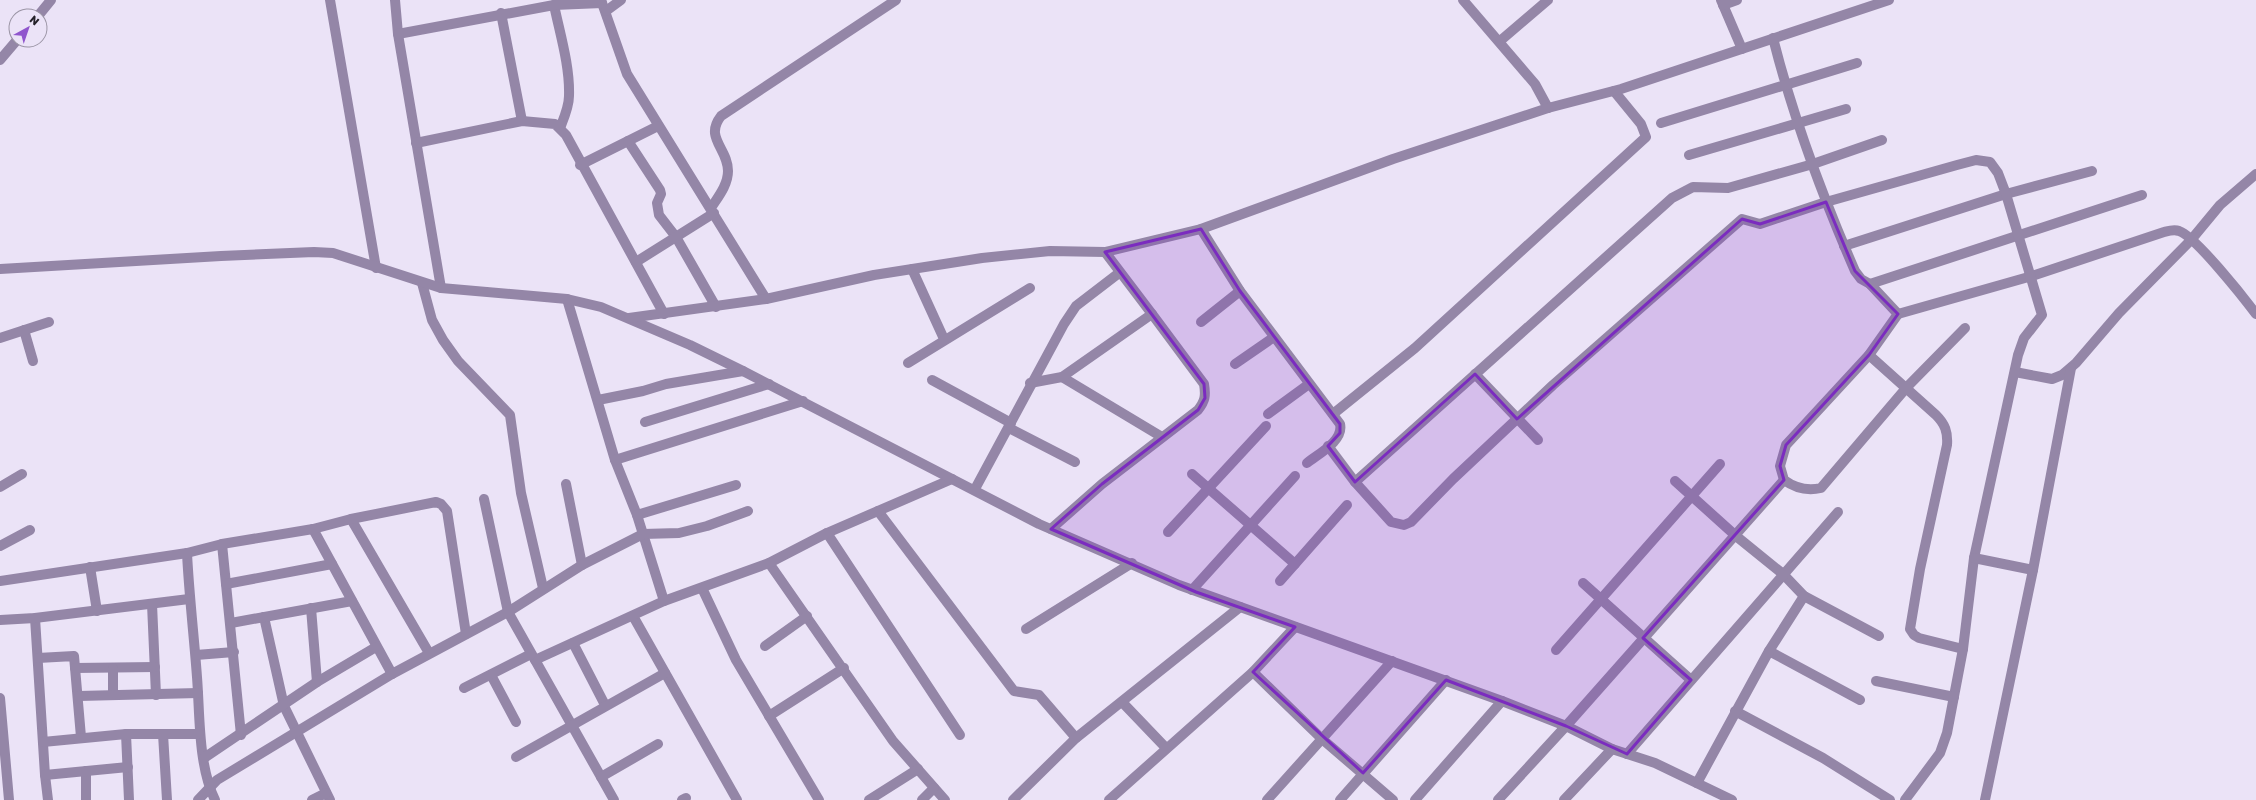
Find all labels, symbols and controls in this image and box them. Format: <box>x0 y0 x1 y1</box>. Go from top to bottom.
north arrow <box>8 8 48 48</box>
text: N <box>27 12 42 28</box>

